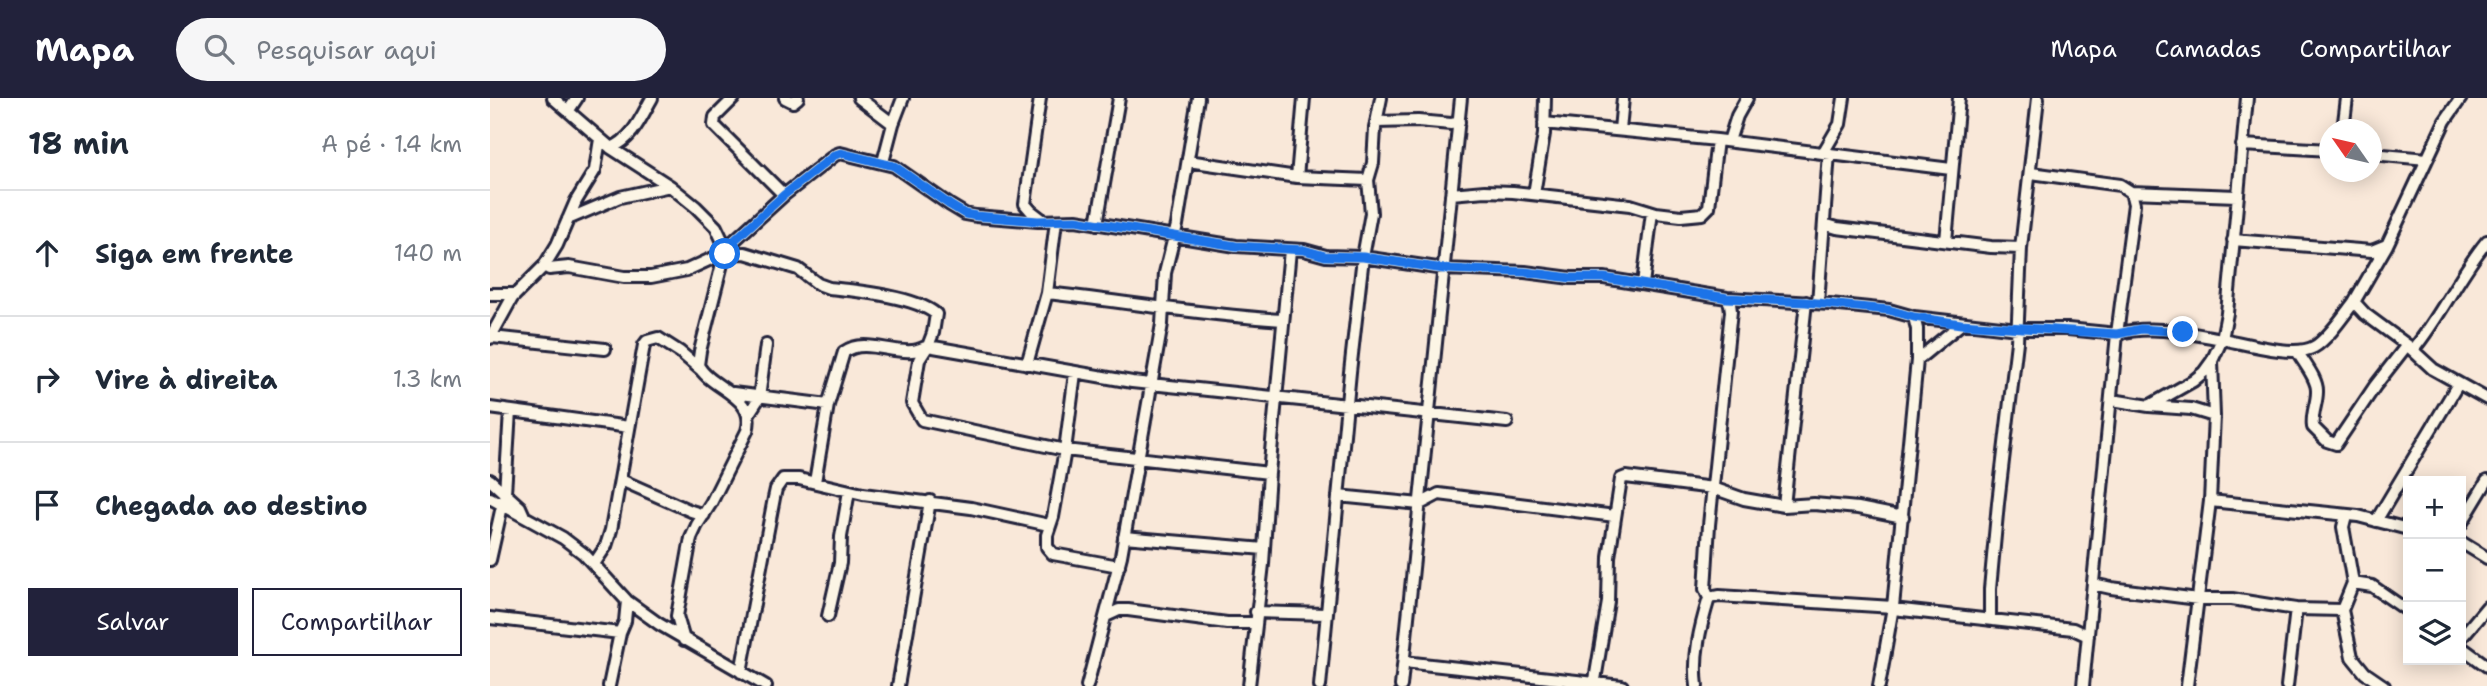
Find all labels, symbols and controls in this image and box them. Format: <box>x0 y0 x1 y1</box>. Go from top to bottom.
search box <box>176 18 666 81</box>
text: Mapa <box>35 27 134 72</box>
icon: search <box>200 30 238 68</box>
text: Pesquisar aqui <box>256 32 437 67</box>
text: Mapa <box>2050 33 2117 65</box>
text: Camadas <box>2155 33 2262 65</box>
text: Compartilhar <box>2300 33 2452 65</box>
north arrow <box>2319 119 2382 182</box>
text: 18 min <box>28 123 129 164</box>
text: A pé · 1.4 km <box>321 129 462 159</box>
icon: ahead <box>28 234 66 272</box>
text: Siga em frente <box>95 236 294 271</box>
text: 140 m <box>394 238 462 268</box>
route start <box>709 238 740 269</box>
route end <box>2167 316 2198 347</box>
icon: right <box>28 360 66 398</box>
text: Vire à direita <box>95 362 277 397</box>
text: 1.3 km <box>393 364 462 394</box>
map controls <box>2403 476 2466 665</box>
button: + <box>2403 476 2466 539</box>
icon: arrive <box>28 486 66 524</box>
text: Chegada ao destino <box>95 488 368 523</box>
button: − <box>2403 539 2466 602</box>
button: Salvar <box>28 588 238 656</box>
button: Compartilhar <box>252 588 462 656</box>
button: layers <box>2403 602 2466 665</box>

